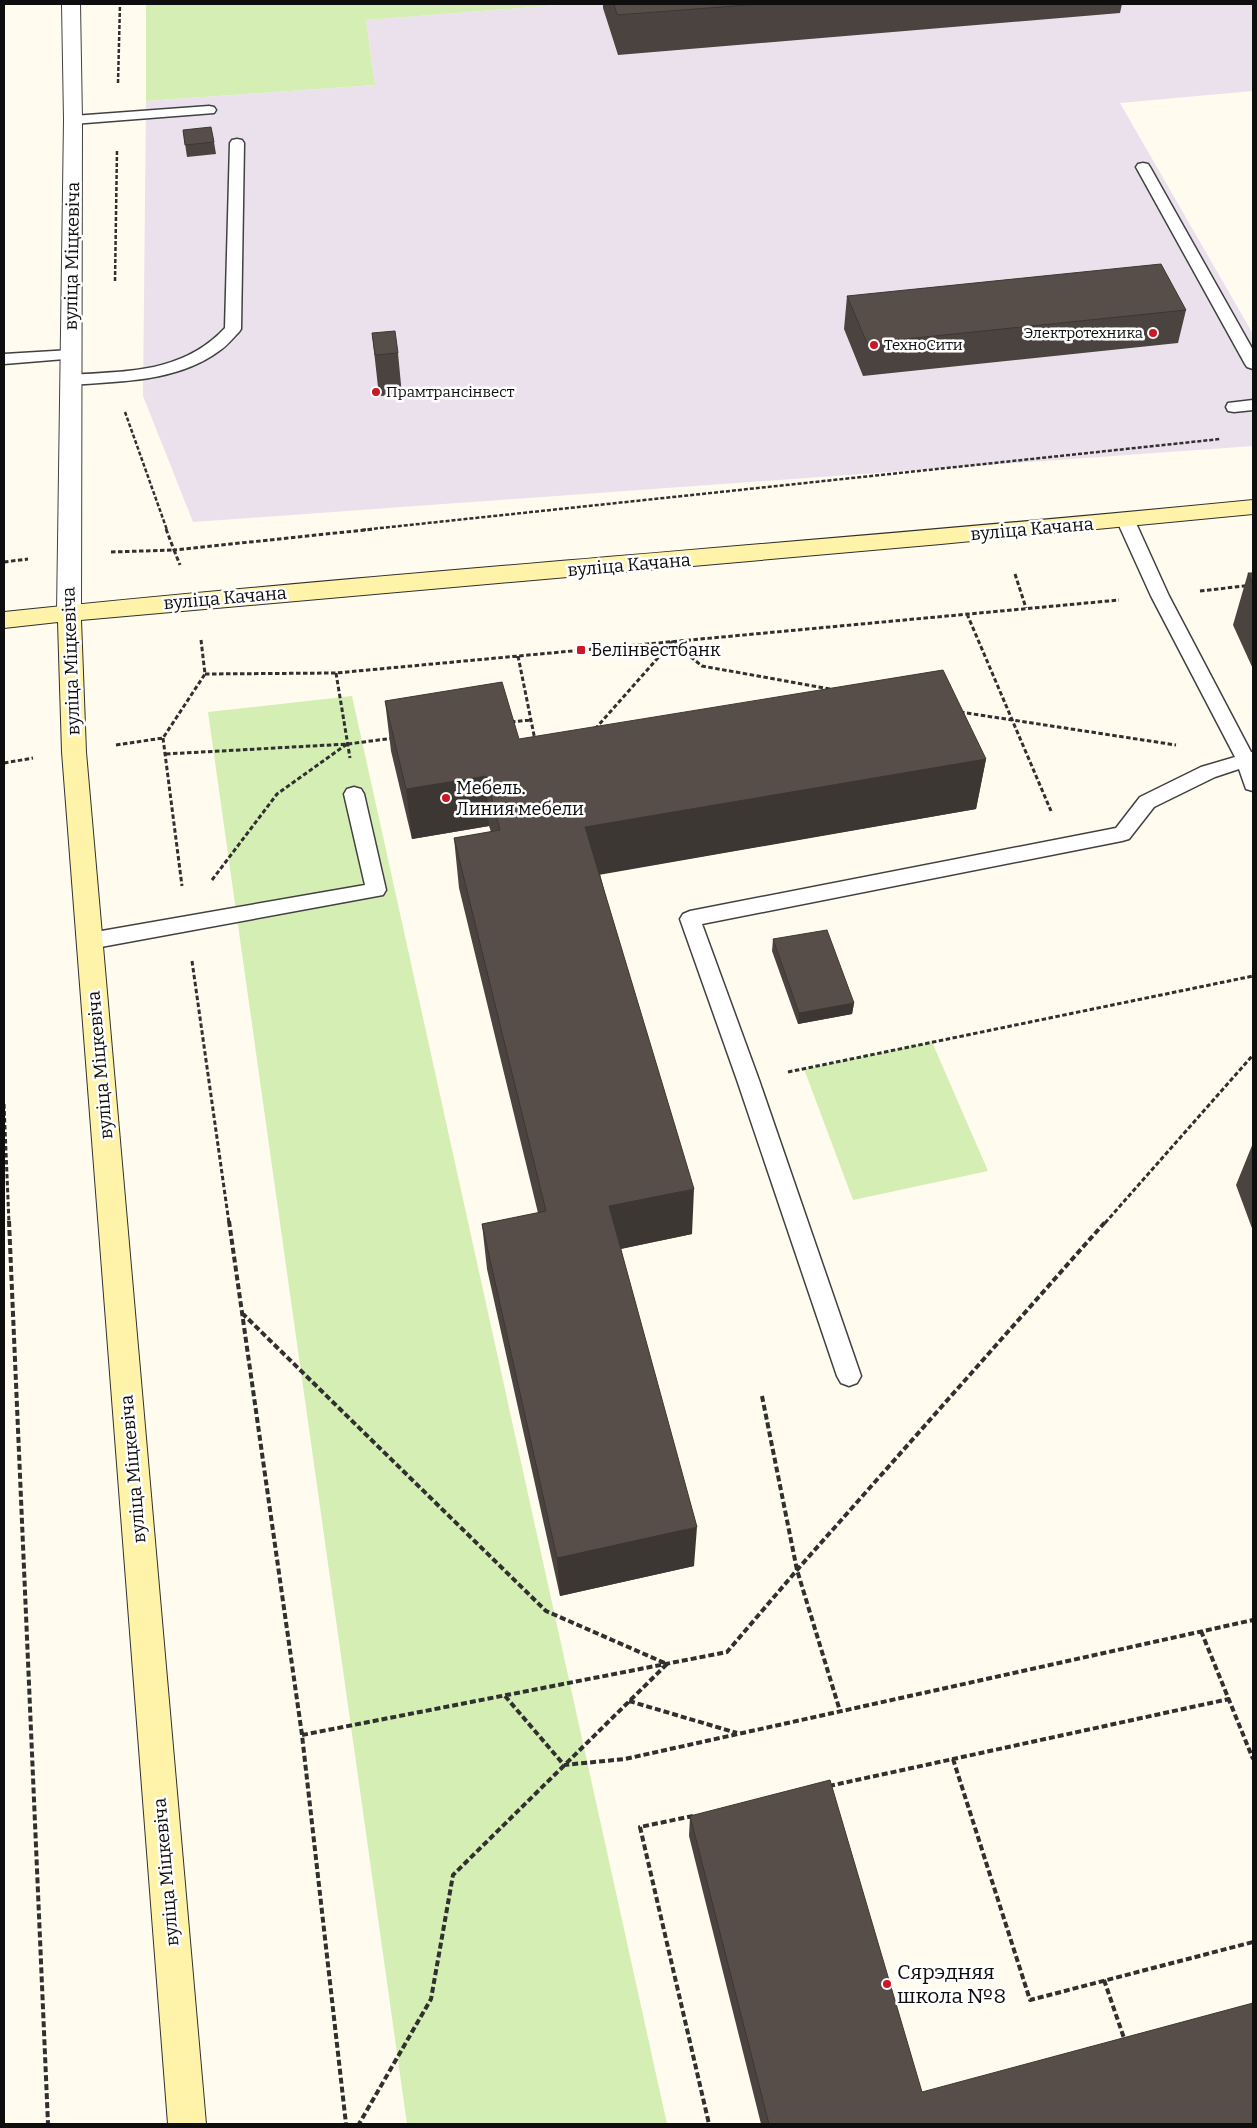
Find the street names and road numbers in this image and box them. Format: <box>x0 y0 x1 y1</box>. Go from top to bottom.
street label: вуліца Міцкевіча <box>60 181 84 330</box>
street label: вуліца Качана <box>970 513 1095 545</box>
street label: вуліца Качана <box>567 549 692 581</box>
street label: вуліца Качана <box>163 582 288 614</box>
street label: вуліца Міцкевіча <box>57 586 85 736</box>
street label: вуліца Міцкевіча <box>83 990 117 1140</box>
street label: вуліца Міцкевіча <box>116 1394 150 1544</box>
street label: вуліца Міцкевіча <box>149 1797 183 1947</box>

